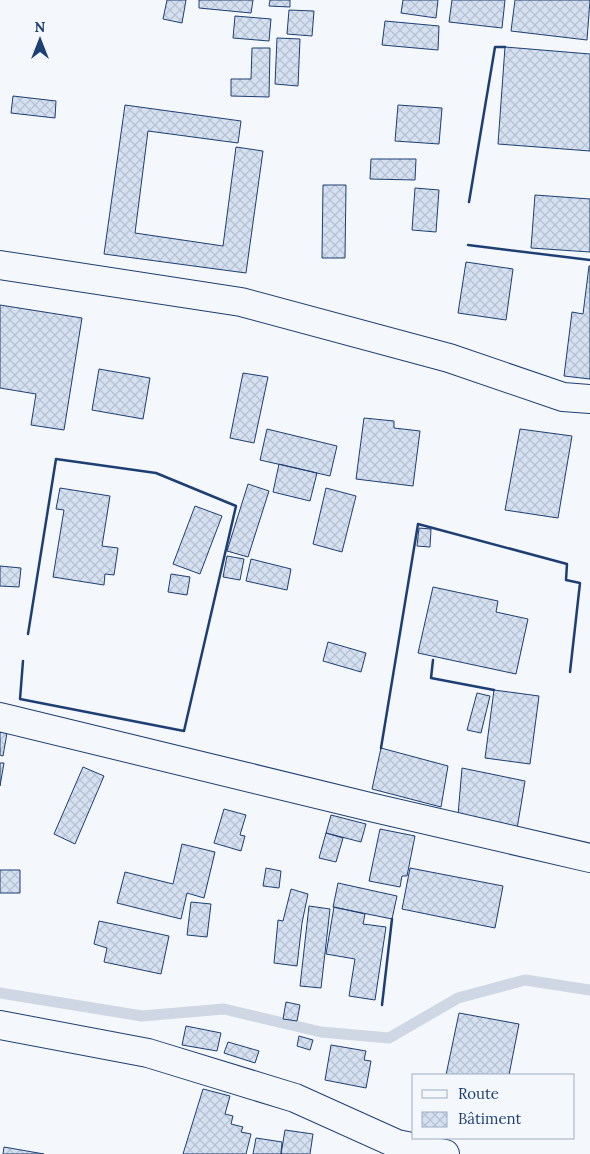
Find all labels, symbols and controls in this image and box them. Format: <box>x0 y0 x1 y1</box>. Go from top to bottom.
north arrow <box>15 15 65 65</box>
text: N <box>35 18 46 36</box>
legend <box>412 1074 575 1139</box>
text: Route <box>458 1084 499 1103</box>
text: Bâtiment <box>458 1109 521 1128</box>

